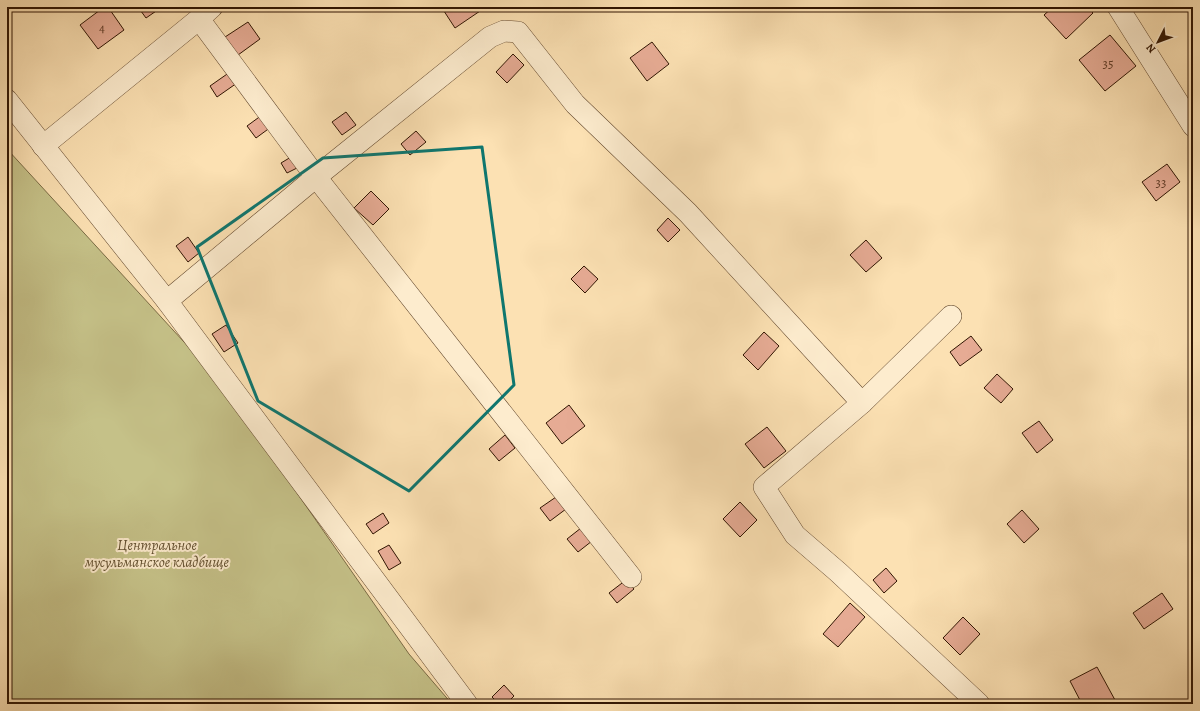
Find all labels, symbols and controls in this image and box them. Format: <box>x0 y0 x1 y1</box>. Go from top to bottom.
house number: 4 <box>99 19 105 36</box>
north arrow <box>1138 22 1178 62</box>
text: N <box>1143 40 1159 56</box>
house number: 35 <box>1103 55 1114 72</box>
house number: 33 <box>1156 174 1166 191</box>
park label: Центральное мусульманское кладбище <box>84 535 230 572</box>

